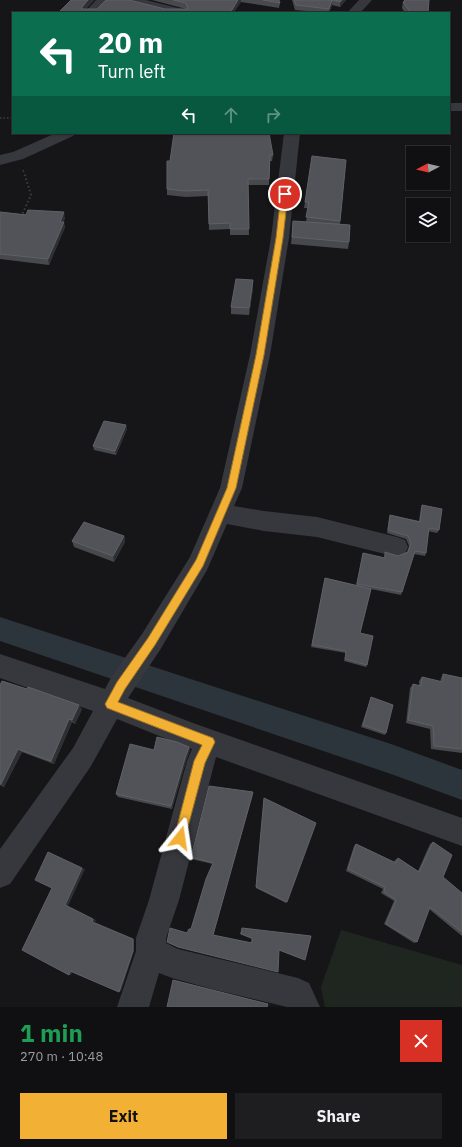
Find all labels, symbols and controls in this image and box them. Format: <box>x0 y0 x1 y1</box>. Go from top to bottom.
text: 20 m <box>98 24 163 61</box>
icon: left <box>32 28 84 80</box>
text: Turn left <box>98 60 166 83</box>
icon: left <box>178 104 200 126</box>
icon: ahead <box>220 104 242 126</box>
icon: right <box>262 104 284 126</box>
north arrow <box>406 146 450 190</box>
map controls <box>406 146 450 242</box>
pin <box>268 177 302 211</box>
icon: arrive <box>274 183 296 205</box>
button: layers <box>406 198 450 242</box>
position arrow <box>159 817 201 859</box>
text: 1 min <box>20 1017 83 1049</box>
button: close <box>400 1020 442 1062</box>
text: 270 m · 10:48 <box>20 1048 103 1065</box>
button: Exit <box>20 1093 227 1139</box>
button: Share <box>235 1093 442 1139</box>

